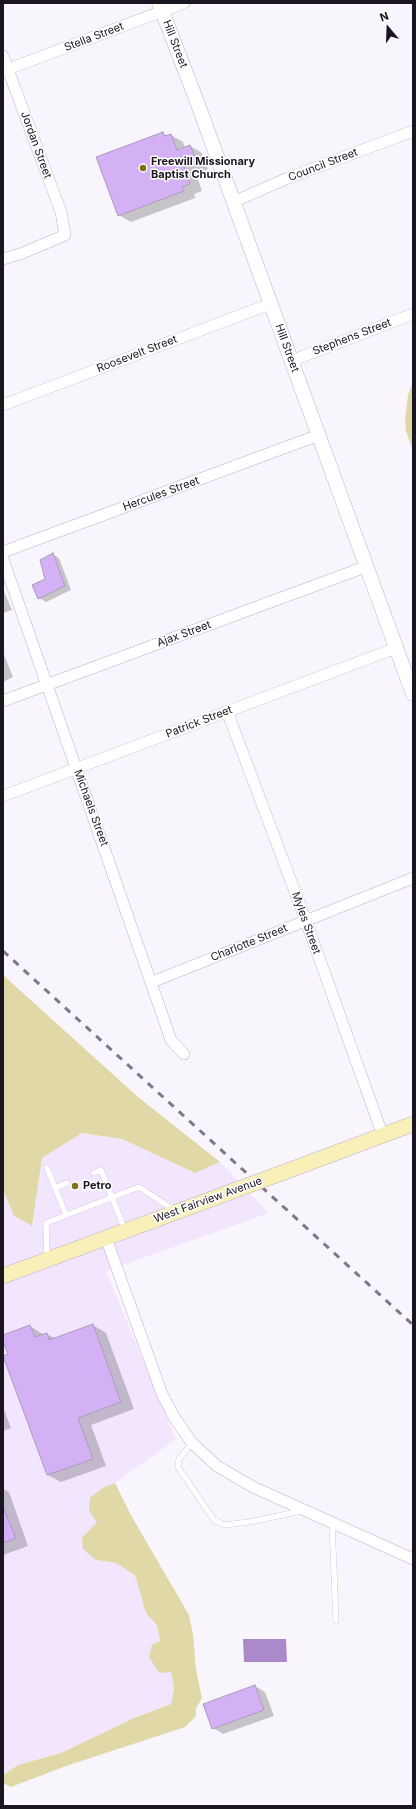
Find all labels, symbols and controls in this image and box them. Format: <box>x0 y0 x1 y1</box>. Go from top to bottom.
north arrow <box>368 8 408 48</box>
text: N <box>378 9 390 25</box>
street label: Hill Street <box>160 18 190 70</box>
street label: Stella Street <box>62 20 126 54</box>
street label: Jordan Street <box>18 110 54 180</box>
street label: Council Street <box>286 146 360 184</box>
place label: Freewill Missionary Baptist Church <box>151 155 255 181</box>
marker: Freewill Missionary Baptist Church <box>138 163 148 173</box>
street label: Stephens Street <box>311 316 393 358</box>
street label: Hill Street <box>272 322 302 374</box>
street label: Roosevelt Street <box>95 333 179 375</box>
street label: Hercules Street <box>121 474 201 514</box>
street label: Ajax Street <box>155 618 213 650</box>
street label: Patrick Street <box>164 703 234 741</box>
street label: Michaels Street <box>71 768 111 848</box>
street label: Myles Street <box>289 890 323 956</box>
street label: Charlotte Street <box>209 922 289 964</box>
street label: West Fairview Avenue <box>152 1174 264 1226</box>
place label: Petro <box>83 1179 112 1193</box>
marker: Petro <box>70 1181 80 1191</box>

